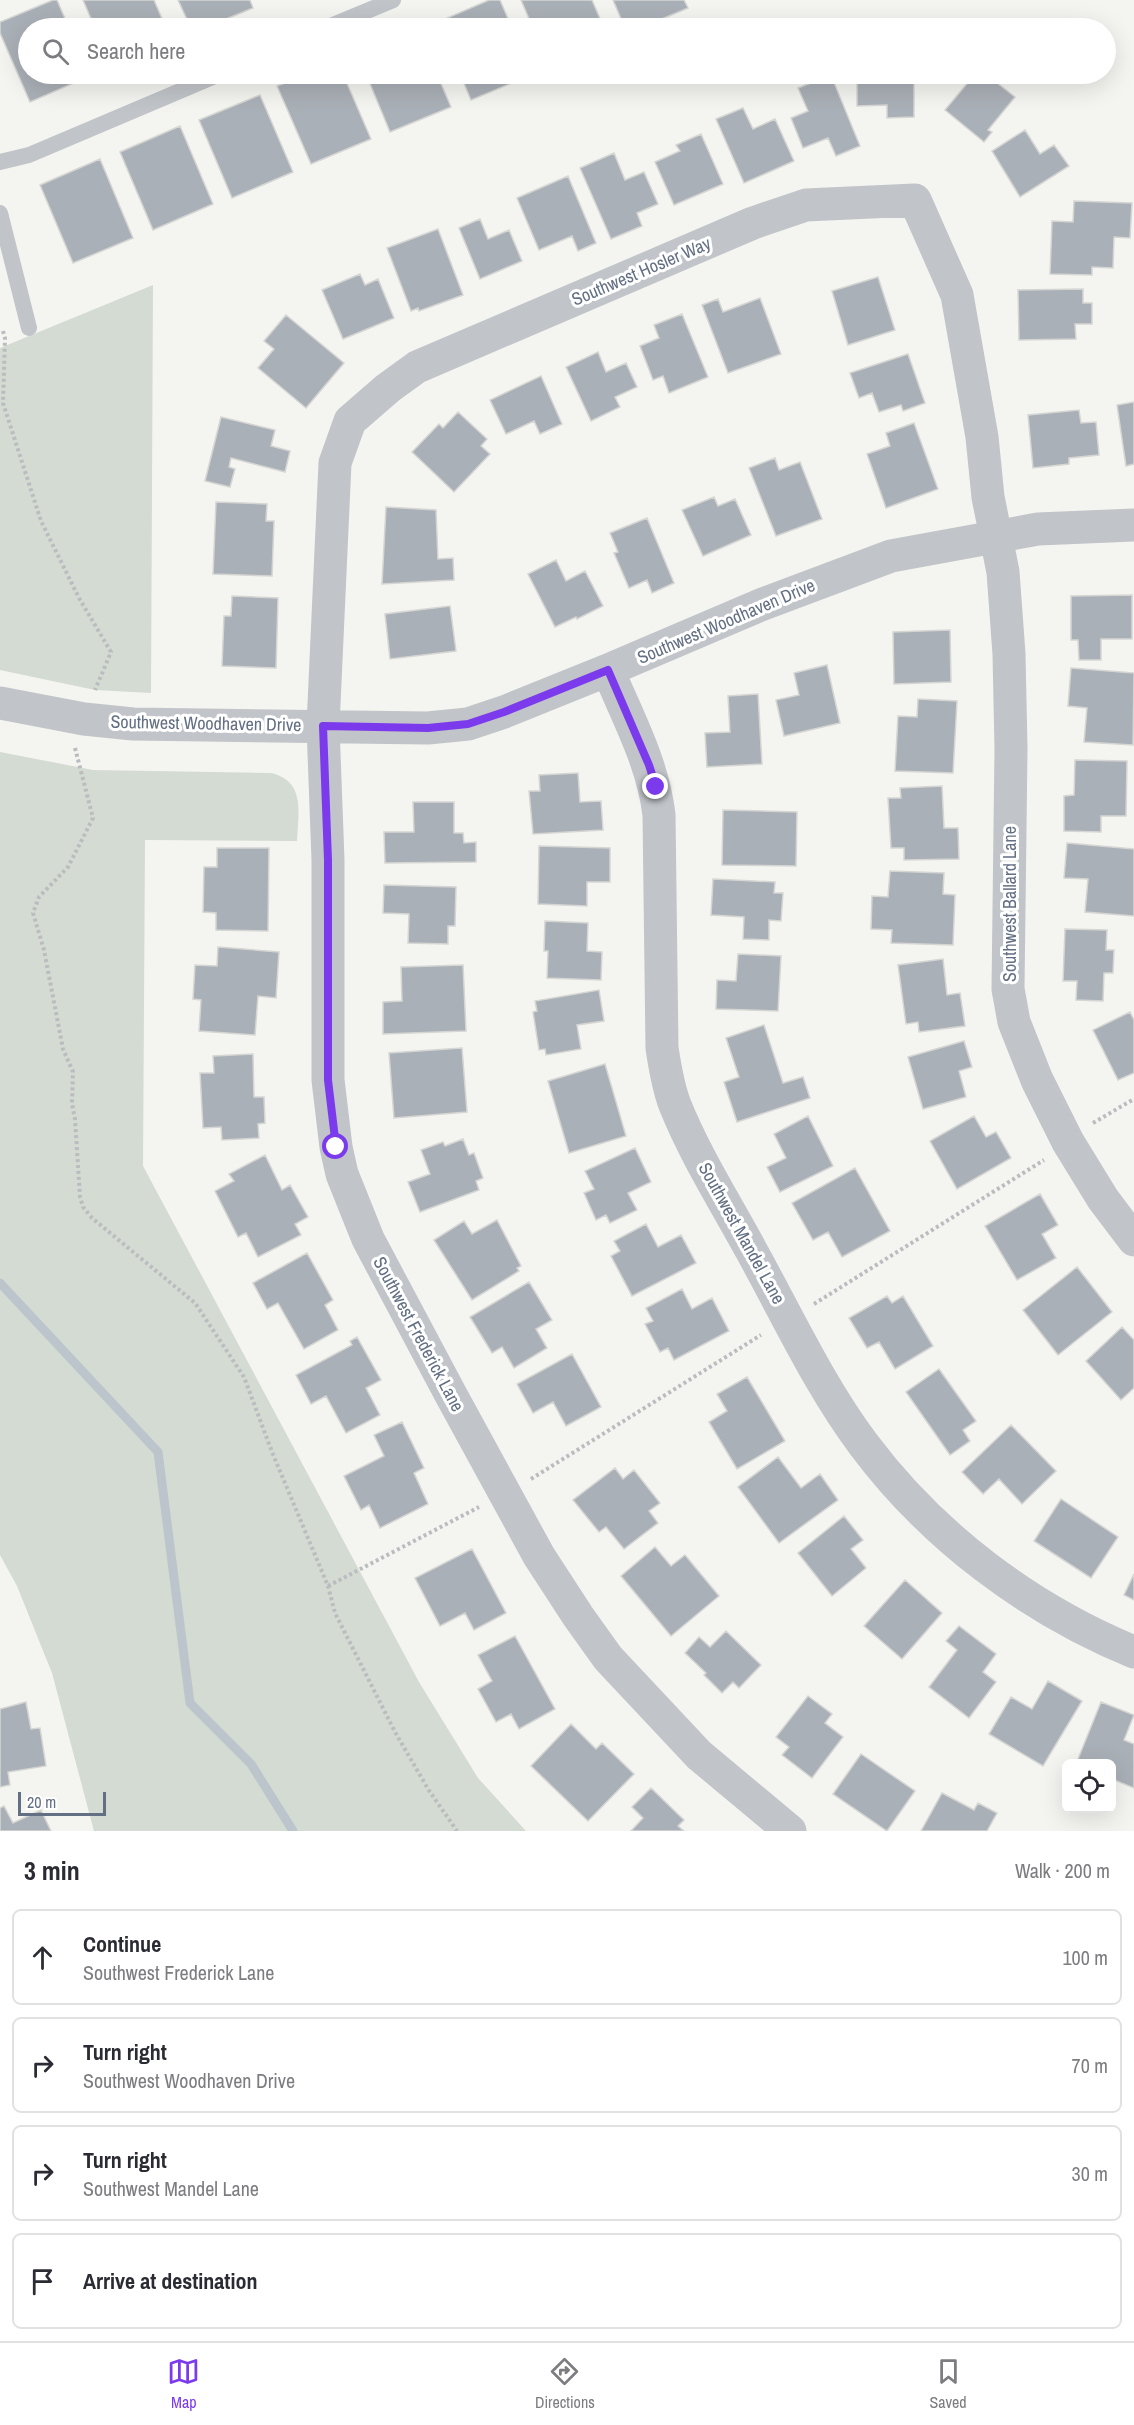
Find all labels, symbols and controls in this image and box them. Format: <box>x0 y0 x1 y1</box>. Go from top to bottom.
search box <box>18 18 1116 84</box>
icon: search <box>39 35 72 68</box>
text: Search here <box>87 36 185 66</box>
street label: Southwest Hosler Way <box>568 230 715 312</box>
street label: Southwest Woodhaven Drive <box>633 572 819 670</box>
street label: Southwest Woodhaven Drive <box>110 709 302 737</box>
route end <box>642 773 668 799</box>
street label: Southwest Ballard Lane <box>997 826 1022 982</box>
route start <box>322 1133 348 1159</box>
street label: Southwest Mandel Lane <box>693 1158 791 1308</box>
street label: Southwest Frederick Lane <box>368 1252 470 1416</box>
map controls <box>1062 1759 1116 1813</box>
button: locate <box>1062 1759 1116 1813</box>
scale bar <box>18 1789 106 1816</box>
text: 20 m <box>27 1791 56 1813</box>
text: 3 min <box>24 1853 80 1888</box>
text: Walk · 200 m <box>1015 1857 1110 1884</box>
text: Continue <box>83 1929 161 1959</box>
icon: ahead <box>26 1941 59 1974</box>
text: 100 m <box>1062 1944 1108 1971</box>
text: Southwest Frederick Lane <box>83 1959 274 1986</box>
text: Turn right <box>83 2037 167 2067</box>
icon: right <box>26 2049 59 2082</box>
text: 70 m <box>1072 2052 1108 2079</box>
text: Southwest Woodhaven Drive <box>83 2067 295 2094</box>
text: Turn right <box>83 2145 167 2175</box>
icon: right <box>26 2157 59 2190</box>
text: 30 m <box>1072 2160 1108 2187</box>
text: Southwest Mandel Lane <box>83 2175 259 2202</box>
icon: arrive <box>26 2265 59 2298</box>
text: Arrive at destination <box>83 2266 257 2296</box>
tab: Map <box>167 2355 200 2413</box>
tab: Directions <box>535 2355 595 2413</box>
tab: Saved <box>929 2355 967 2413</box>

